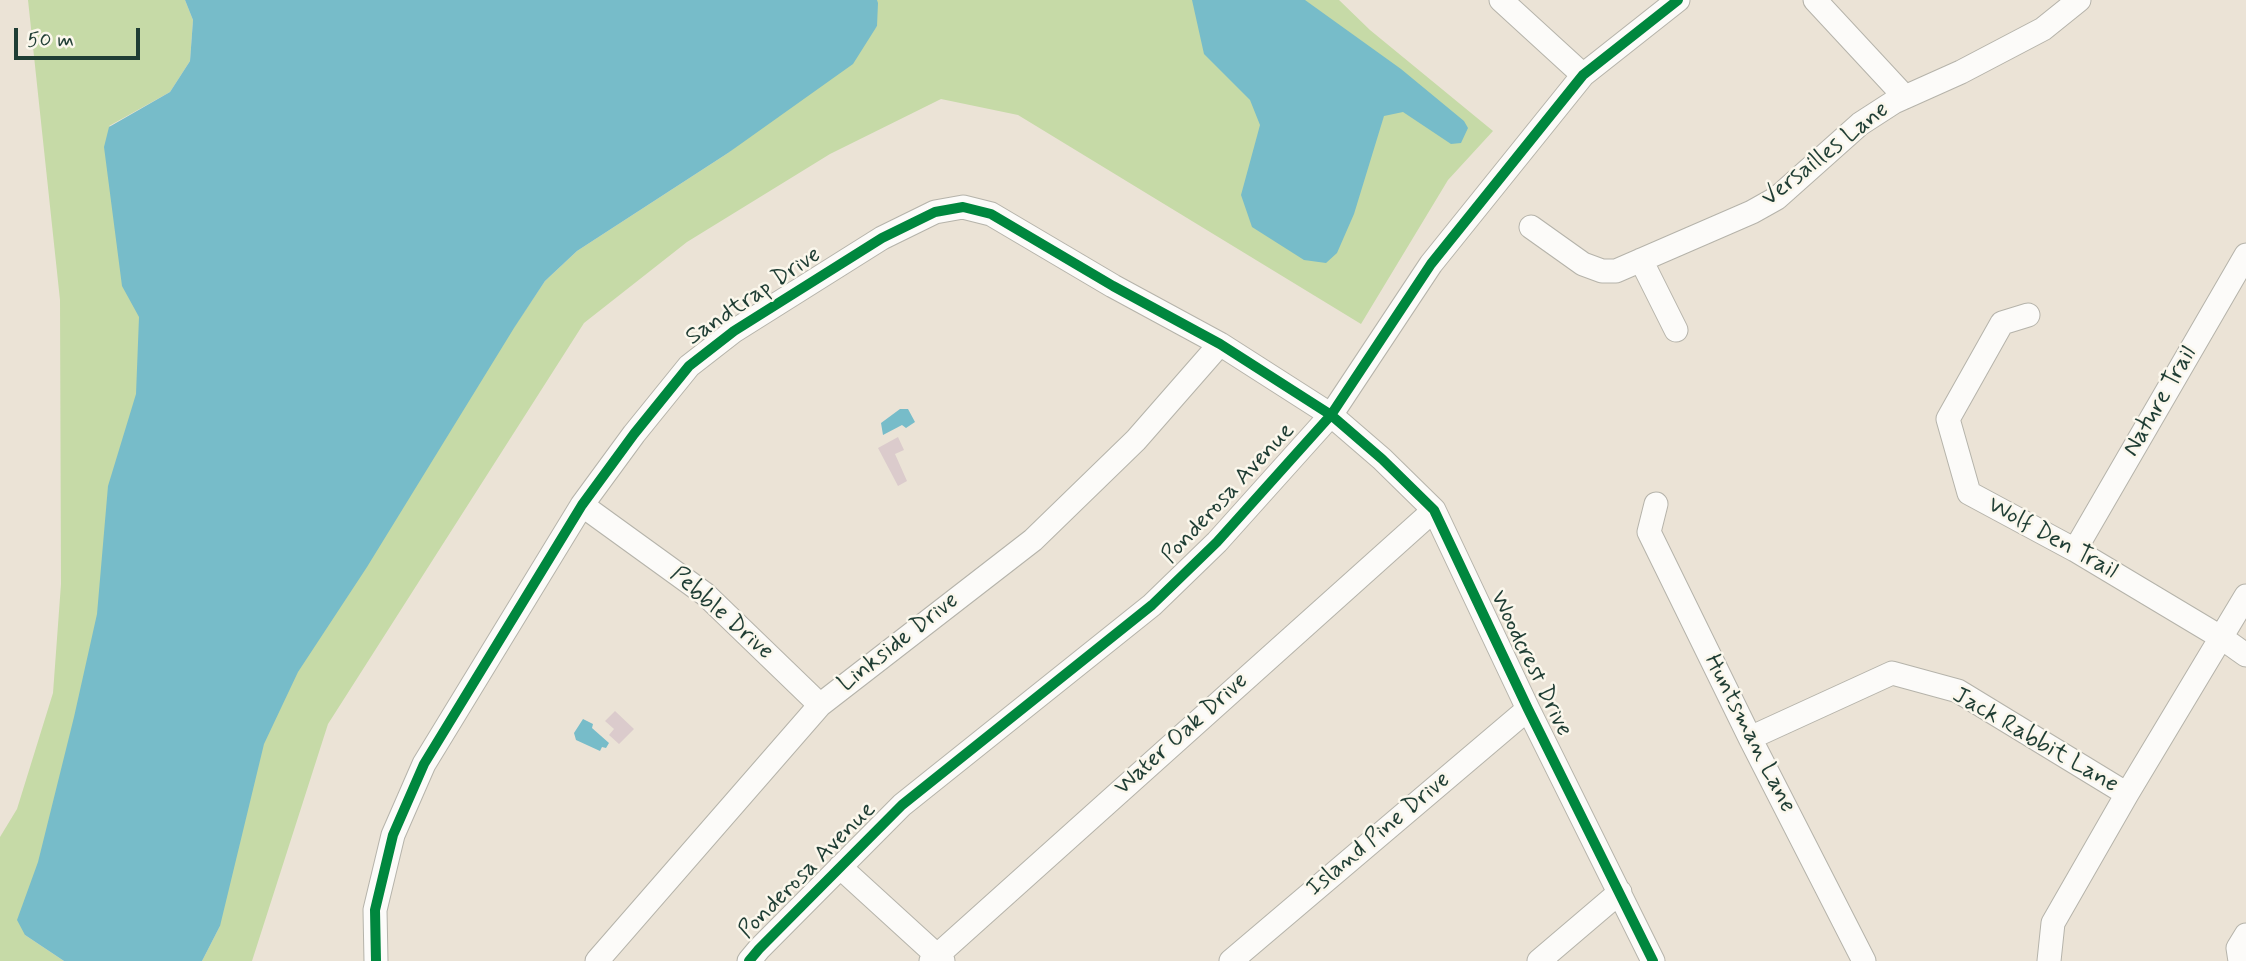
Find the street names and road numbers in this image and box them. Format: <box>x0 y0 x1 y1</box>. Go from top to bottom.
street label: Versailles Lane <box>1757 96 1895 214</box>
street label: Sandtrap Drive <box>681 241 827 353</box>
street label: Nature Trail <box>2118 342 2204 462</box>
street label: Ponderosa Avenue <box>1156 418 1302 570</box>
street label: Wolf Den Trail <box>1982 491 2122 587</box>
street label: Pebble Drive <box>663 561 779 667</box>
street label: Woodcrest Drive <box>1482 586 1578 742</box>
street label: Linkside Drive <box>833 587 965 699</box>
street label: Huntsman Lane <box>1697 650 1801 818</box>
street label: Water Oak Drive <box>1109 667 1255 803</box>
street label: Jack Rabbit Lane <box>1947 682 2123 800</box>
street label: Island Pine Drive <box>1301 766 1457 904</box>
street label: Ponderosa Avenue <box>733 796 883 946</box>

